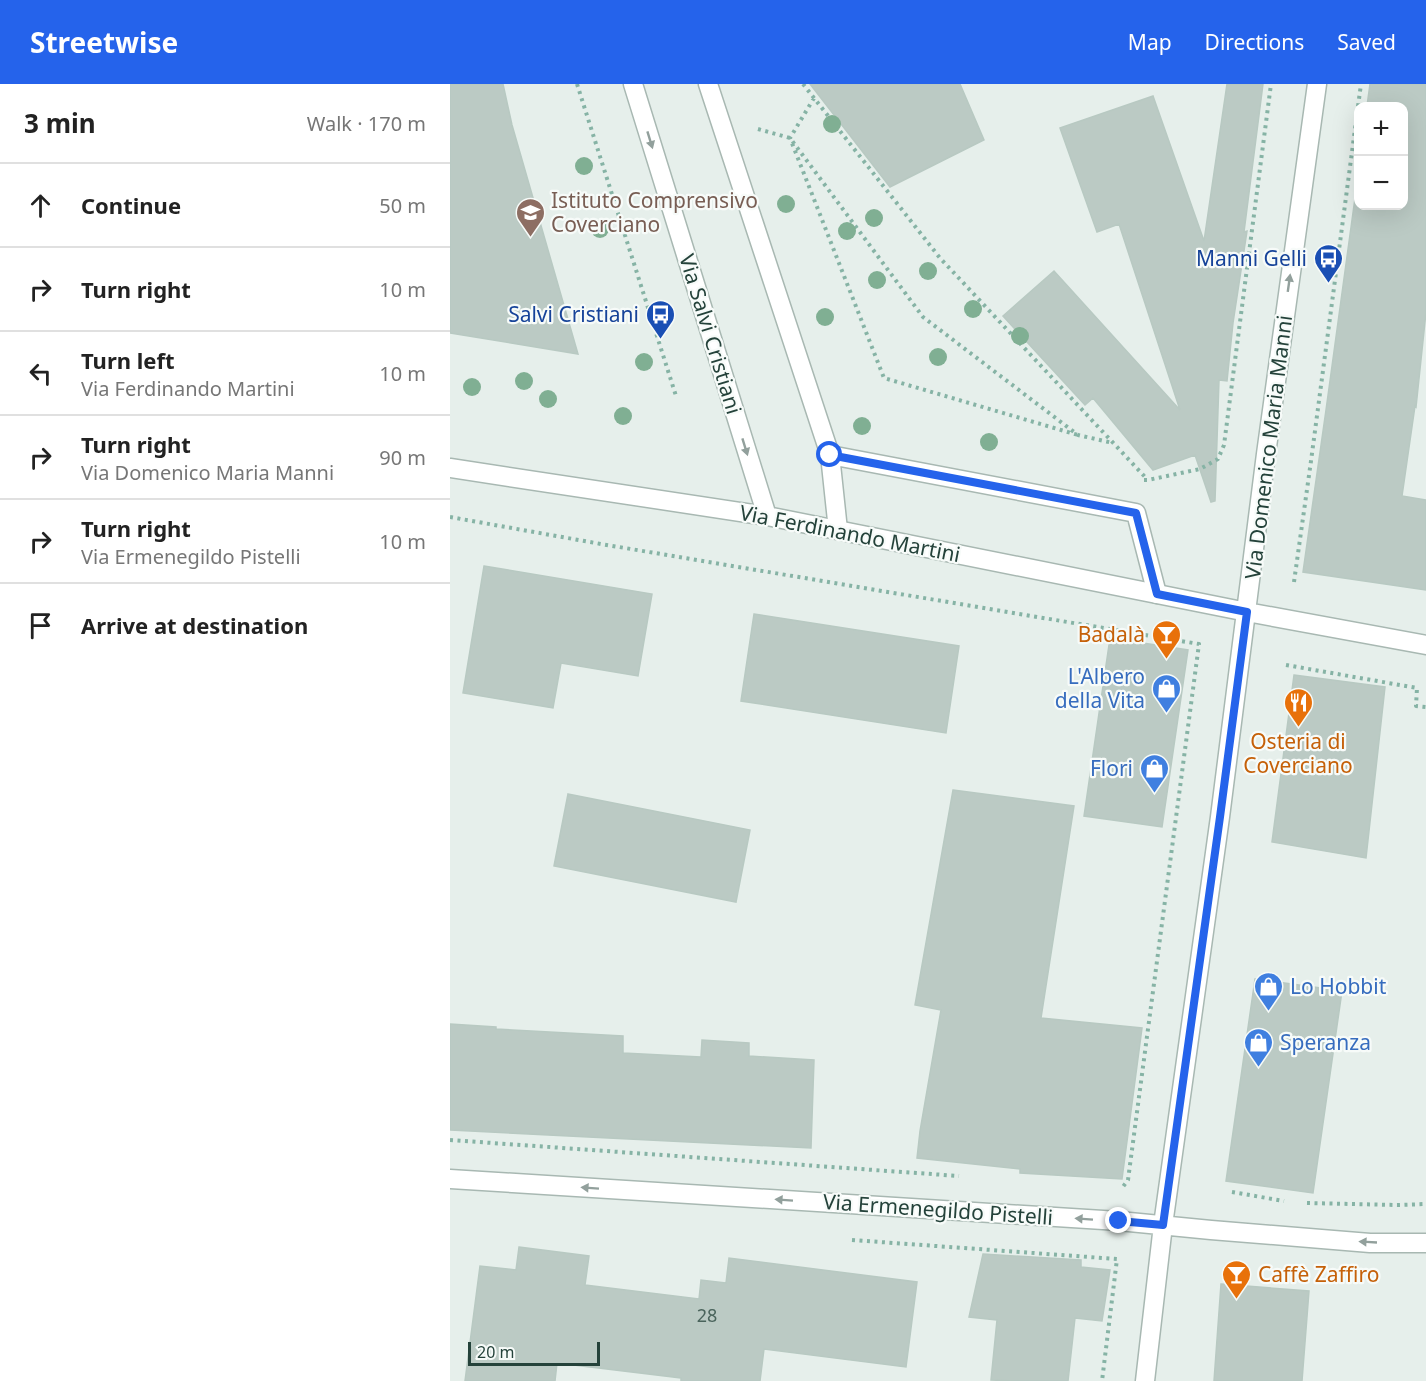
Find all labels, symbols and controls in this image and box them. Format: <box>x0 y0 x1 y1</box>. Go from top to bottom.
text: Streetwise <box>30 23 178 61</box>
text: Map <box>1128 28 1172 56</box>
text: Directions <box>1205 28 1304 56</box>
text: Saved <box>1337 28 1396 56</box>
map controls <box>1354 102 1408 210</box>
button: + <box>1354 102 1408 156</box>
text: 3 min <box>24 105 96 141</box>
text: Walk · 170 m <box>307 110 426 137</box>
one-way arrow <box>646 131 656 149</box>
button: − <box>1354 156 1408 210</box>
place label: Istituto Comprensivo Coverciano <box>551 186 758 238</box>
icon: ahead <box>24 189 57 222</box>
text: Continue <box>81 190 181 220</box>
text: 50 m <box>379 192 426 219</box>
school or university icon: Istituto Comprensivo Coverciano <box>514 196 546 238</box>
bus stop icon: Manni Gelli <box>1312 242 1344 284</box>
place label: Manni Gelli <box>1196 244 1307 272</box>
street label: Via Salvi Cristiani <box>673 250 749 418</box>
icon: right <box>24 273 57 306</box>
text: Turn right <box>81 274 191 304</box>
one-way arrow <box>1285 274 1294 293</box>
text: 10 m <box>379 276 426 303</box>
bus stop icon: Salvi Cristiani <box>644 298 676 340</box>
place label: Salvi Cristiani <box>508 300 639 328</box>
street label: Via Domenico Maria Manni <box>1238 313 1298 581</box>
text: Turn left <box>81 345 175 375</box>
icon: left <box>24 357 57 390</box>
text: 10 m <box>379 360 426 387</box>
text: Via Ferdinando Martini <box>81 375 295 402</box>
text: Turn right <box>81 429 191 459</box>
one-way arrow <box>741 438 751 456</box>
icon: right <box>24 441 57 474</box>
route start <box>816 441 842 467</box>
text: 90 m <box>379 444 426 471</box>
text: Via Domenico Maria Manni <box>81 459 334 486</box>
street label: Via Ferdinando Martini <box>737 498 963 568</box>
text: Turn right <box>81 513 191 543</box>
icon: right <box>24 525 57 558</box>
text: 10 m <box>379 528 426 555</box>
text: Via Ermenegildo Pistelli <box>81 543 301 570</box>
icon: arrive <box>24 609 57 642</box>
text: Arrive at destination <box>81 610 308 640</box>
bar icon: Badalà <box>1150 618 1182 660</box>
place label: Badalà <box>1078 620 1145 648</box>
place label: L'Albero della Vita <box>1055 662 1145 714</box>
shop icon: L'Albero della Vita <box>1150 672 1182 714</box>
restaurant icon: Osteria di Coverciano <box>1282 686 1314 728</box>
place label: Osteria di Coverciano <box>1243 727 1353 779</box>
shop icon: Flori <box>1138 752 1170 794</box>
place label: Flori <box>1090 754 1133 782</box>
shop icon: Lo Hobbit <box>1253 970 1285 1012</box>
place label: Lo Hobbit <box>1290 972 1387 1000</box>
shop icon: Speranza <box>1243 1026 1275 1068</box>
place label: Speranza <box>1280 1028 1371 1056</box>
one-way arrow <box>580 1183 599 1192</box>
street label: Via Ermenegildo Pistelli <box>822 1187 1054 1231</box>
one-way arrow <box>775 1195 794 1205</box>
route end <box>1105 1207 1131 1233</box>
one-way arrow <box>1074 1214 1093 1223</box>
one-way arrow <box>1358 1238 1377 1247</box>
bar icon: Caffè Zaffiro <box>1221 1258 1253 1300</box>
place label: Caffè Zaffiro <box>1258 1260 1379 1288</box>
house number: 28 <box>697 1303 717 1327</box>
scale bar <box>468 1339 600 1366</box>
text: 20 m <box>477 1341 514 1363</box>

